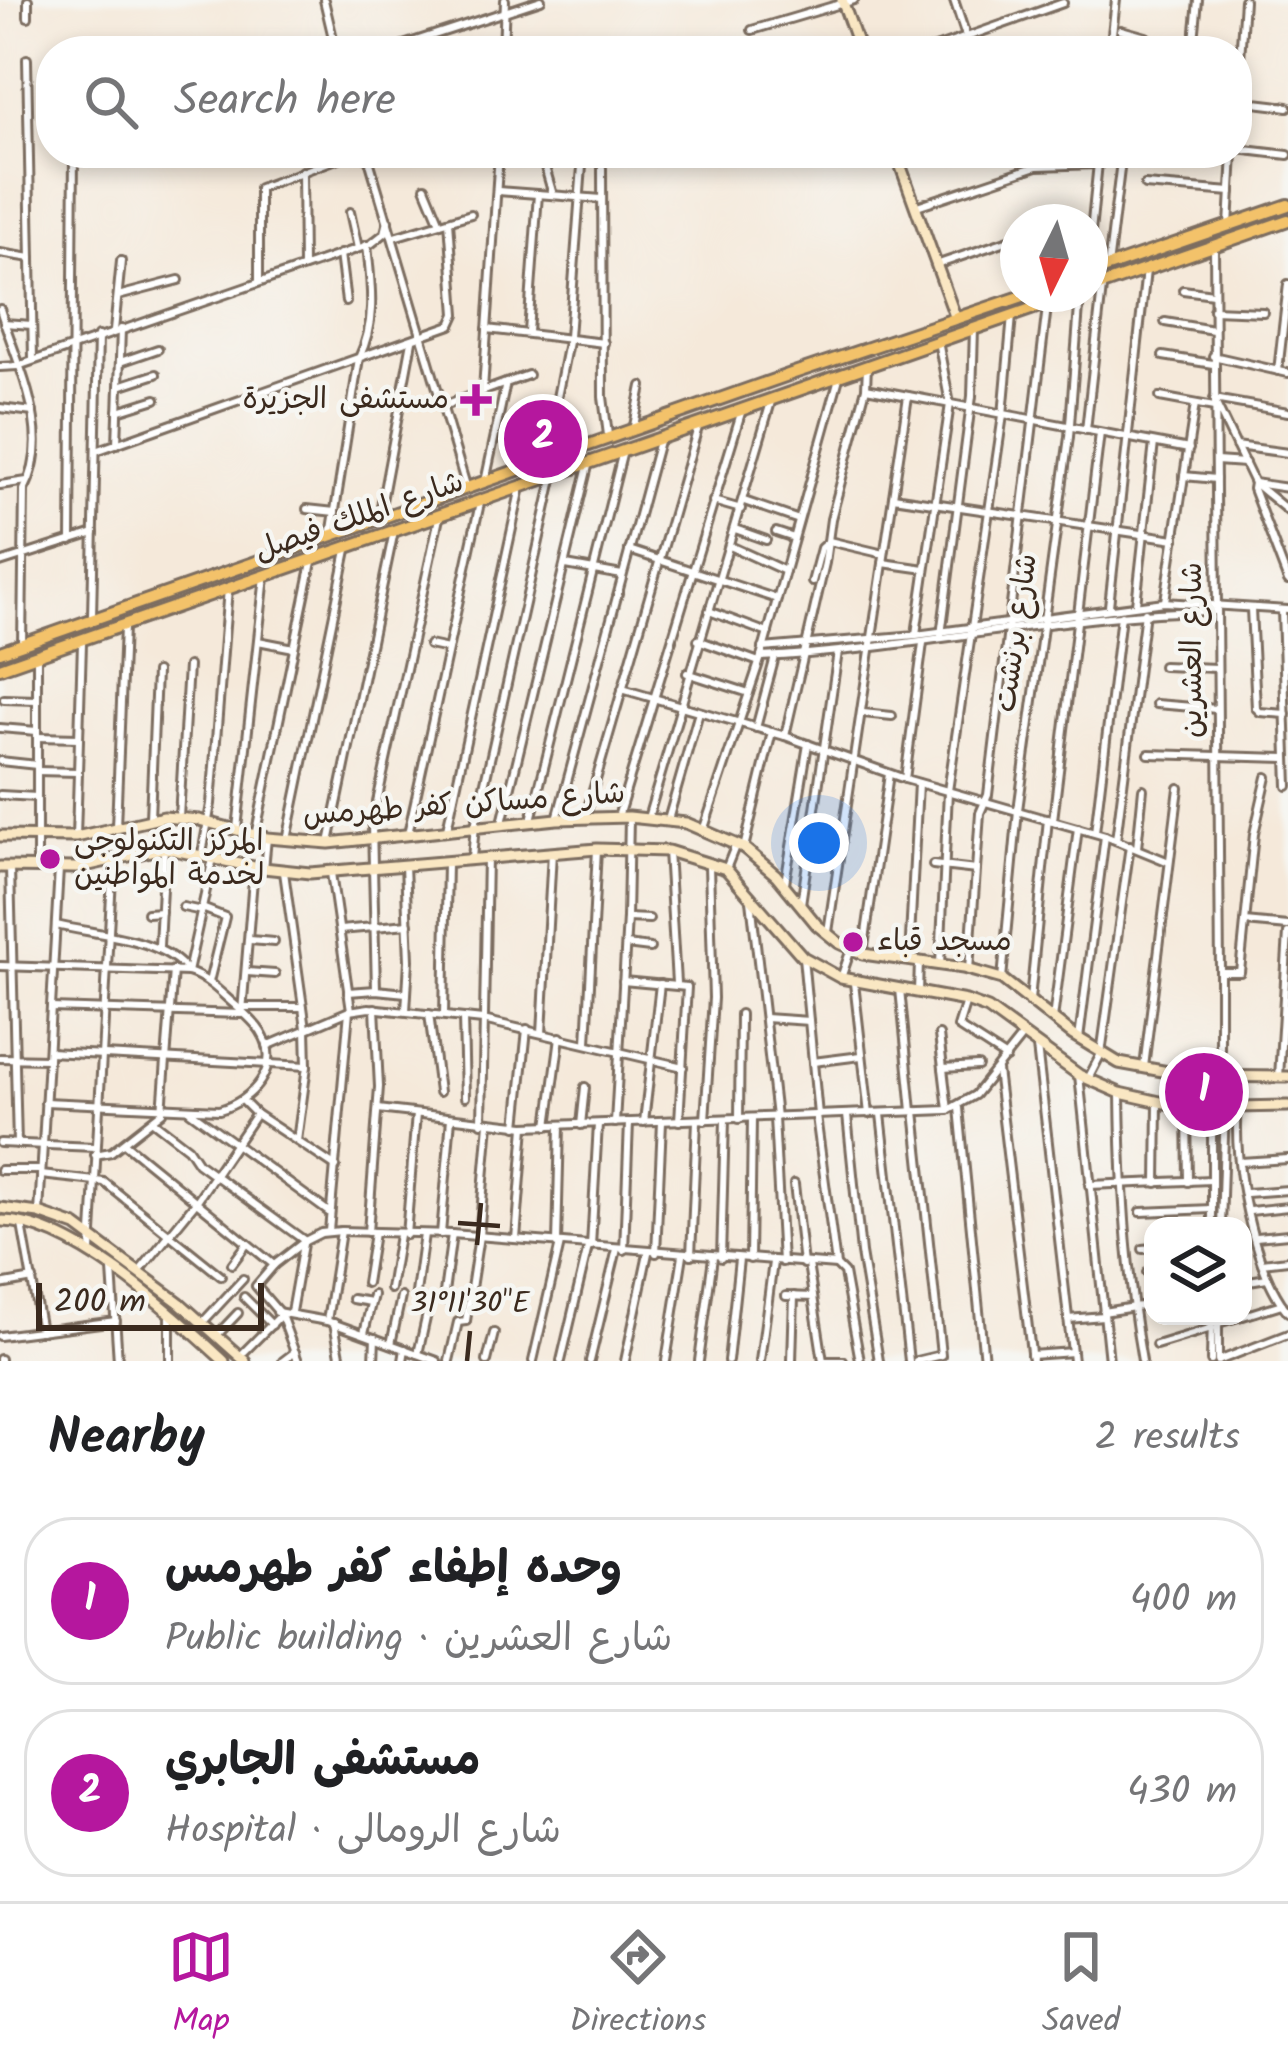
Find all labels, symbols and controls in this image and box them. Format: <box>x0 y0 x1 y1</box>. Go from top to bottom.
search box <box>36 36 1252 168</box>
text: Search here <box>174 66 396 138</box>
icon: search <box>78 69 144 135</box>
north arrow <box>1000 204 1108 312</box>
place label: مستشفى الجزيرة <box>243 376 449 424</box>
marker: مستشفى الجزيرة <box>460 384 492 416</box>
pin: 2 <box>504 394 582 484</box>
street label: شارع الملك فيصل <box>248 459 470 575</box>
street label: شارع برنشت <box>982 550 1052 716</box>
street label: شارع العشرين <box>1169 562 1217 738</box>
street label: شارع مساكن كفر طهرمس <box>301 770 627 840</box>
your location <box>789 813 849 873</box>
place label: المركز التكنولوجى لخدمة المواطنين <box>74 818 265 900</box>
marker: المركز التكنولوجى لخدمة المواطنين <box>37 846 63 872</box>
place label: مسجد قباء <box>877 918 1012 966</box>
marker: مسجد قباء <box>840 929 866 955</box>
pin: 1 <box>1165 1047 1243 1137</box>
map controls <box>1144 1217 1252 1325</box>
button: layers <box>1144 1217 1252 1325</box>
scale bar <box>36 1277 264 1330</box>
text: 200 m <box>54 1277 146 1330</box>
text: 31°11'30"E <box>410 1280 531 1328</box>
text: Nearby <box>48 1399 205 1480</box>
text: 2 results <box>1095 1408 1240 1470</box>
text: وحده إطفاء كفر طهرمس <box>165 1534 622 1606</box>
text: 1 <box>84 1570 96 1632</box>
text: 400 m <box>1130 1570 1237 1632</box>
text: Public building · شارع العشرين <box>165 1609 672 1671</box>
text: مستشفى الجابري <box>165 1726 480 1798</box>
text: 2 <box>79 1762 101 1824</box>
text: 430 m <box>1127 1762 1237 1824</box>
text: Hospital · شارع الرومالى <box>165 1801 561 1863</box>
tab: Map <box>168 1924 234 2049</box>
tab: Directions <box>569 1924 706 2049</box>
tab: Saved <box>1042 1924 1120 2049</box>

